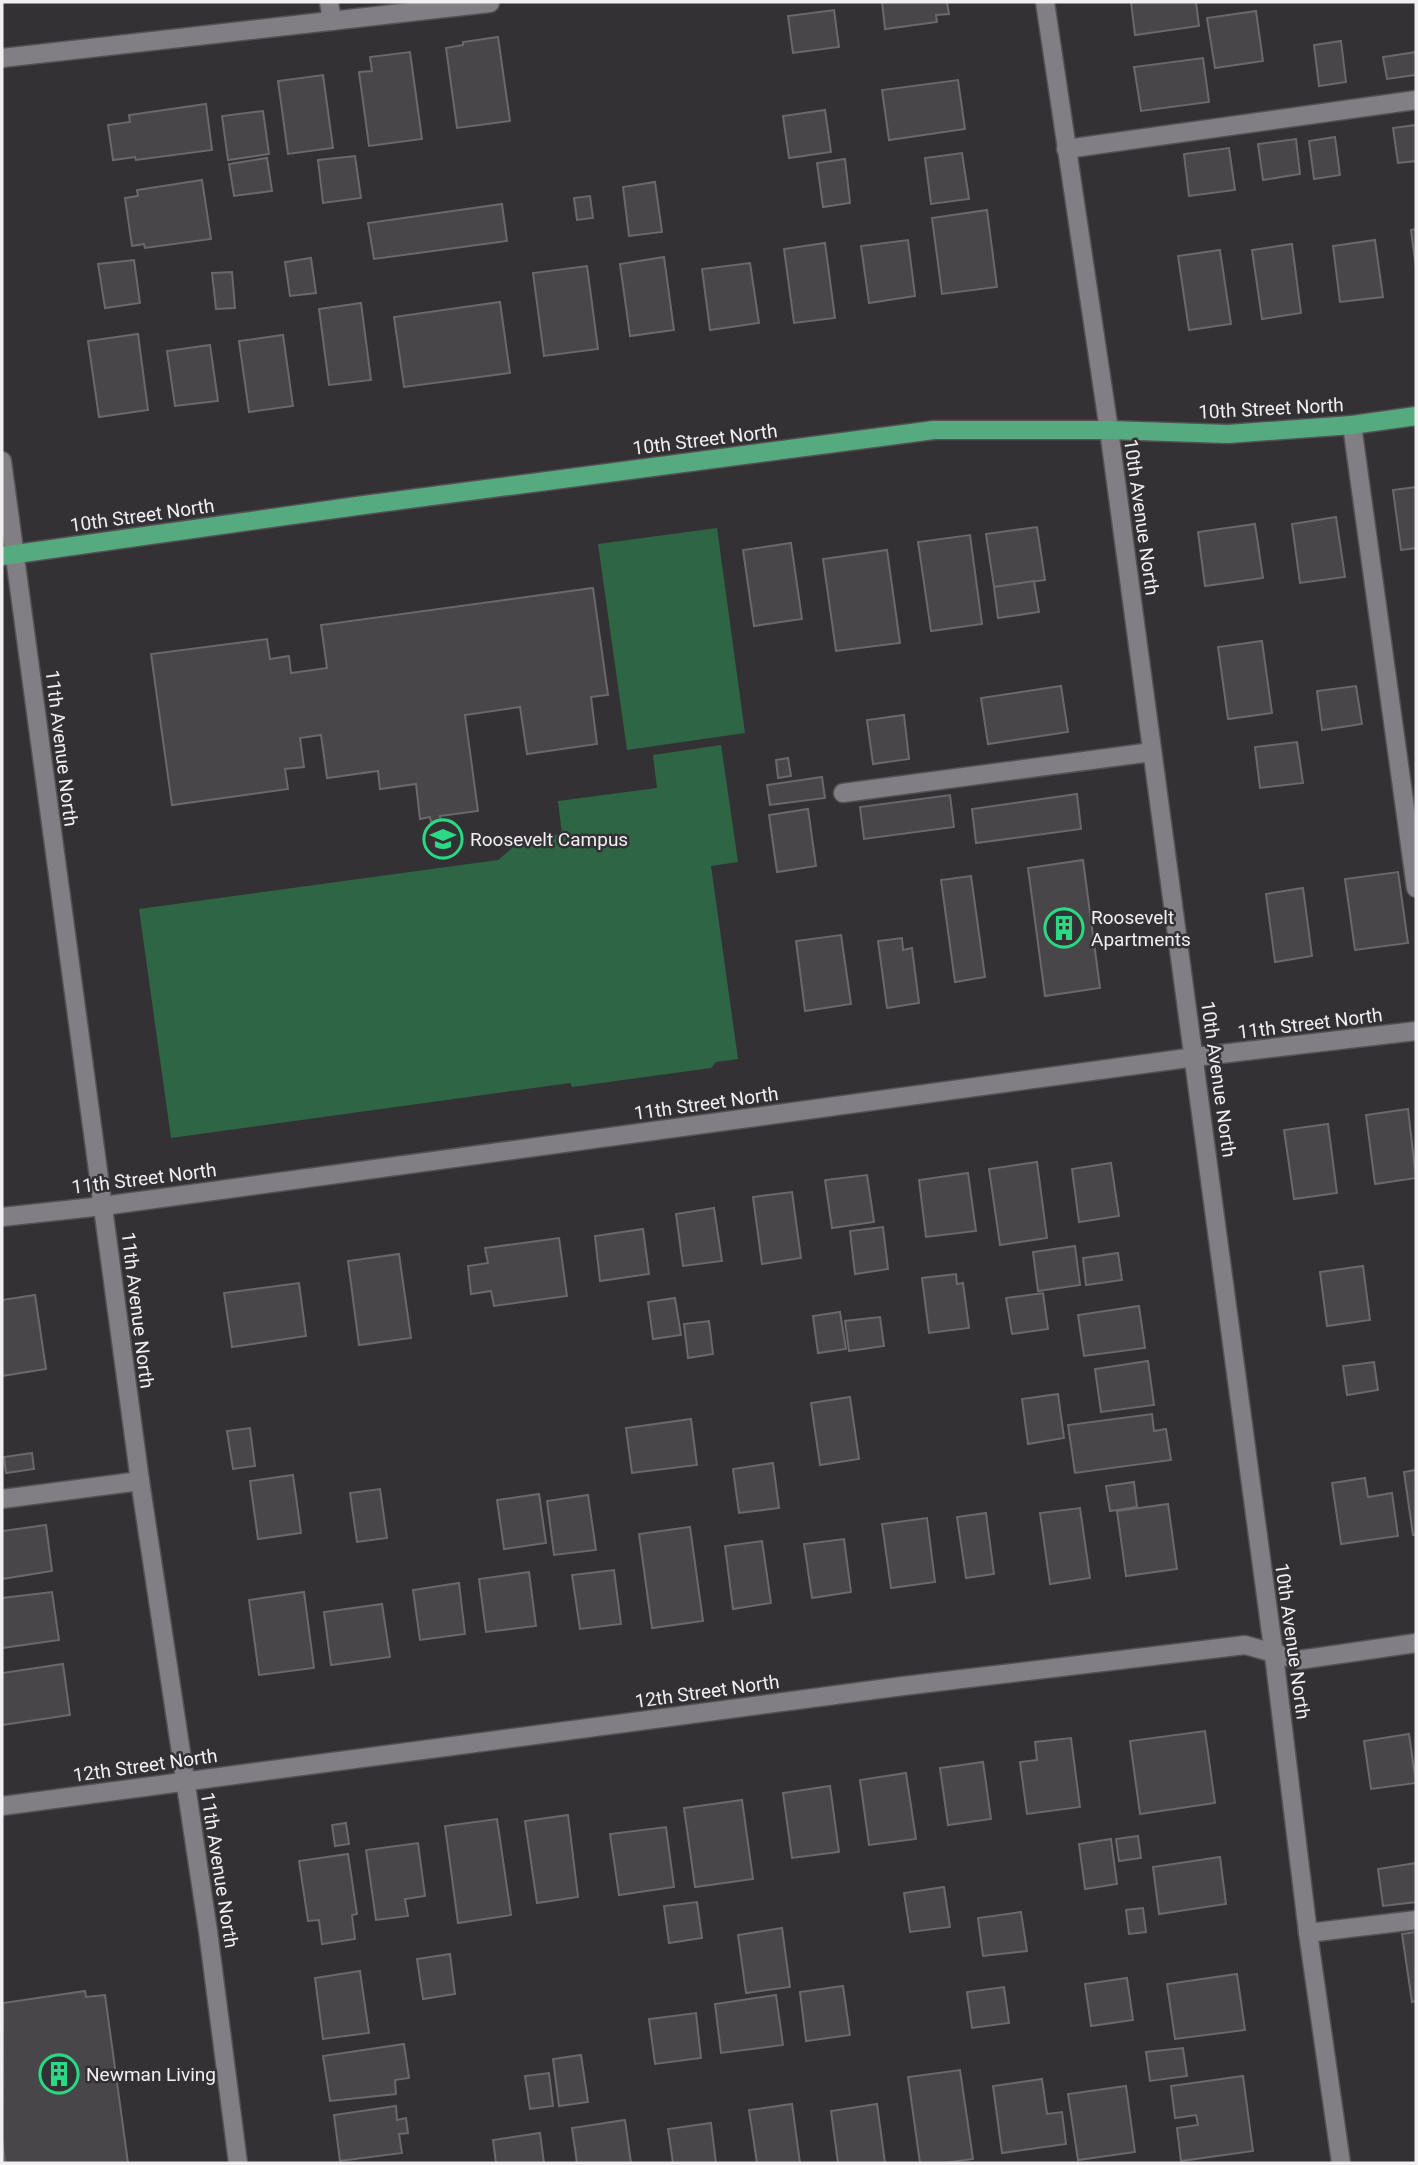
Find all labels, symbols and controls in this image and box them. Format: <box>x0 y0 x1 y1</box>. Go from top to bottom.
street label: 10th Street North <box>1198 393 1344 424</box>
street label: 10th Street North <box>631 419 779 460</box>
street label: 10th Avenue North <box>1119 437 1164 597</box>
street label: 10th Street North <box>68 494 216 537</box>
street label: 11th Avenue North <box>40 668 83 828</box>
school or university icon: Roosevelt Campus <box>422 818 464 860</box>
place label: Roosevelt Campus <box>470 828 628 851</box>
place label: Roosevelt Apartments <box>1091 906 1191 951</box>
building icon: Roosevelt Apartments <box>1043 907 1085 949</box>
street label: 10th Avenue North <box>1196 999 1241 1159</box>
street label: 11th Street North <box>1236 1003 1384 1044</box>
street label: 11th Street North <box>632 1082 780 1125</box>
street label: 11th Street North <box>70 1158 218 1199</box>
street label: 11th Avenue North <box>116 1230 159 1390</box>
street label: 10th Avenue North <box>1270 1561 1315 1721</box>
street label: 12th Street North <box>633 1670 781 1713</box>
street label: 12th Street North <box>71 1744 219 1787</box>
street label: 11th Avenue North <box>196 1790 243 1950</box>
building icon: Newman Living <box>38 2053 80 2095</box>
place label: Newman Living <box>86 2063 216 2086</box>

